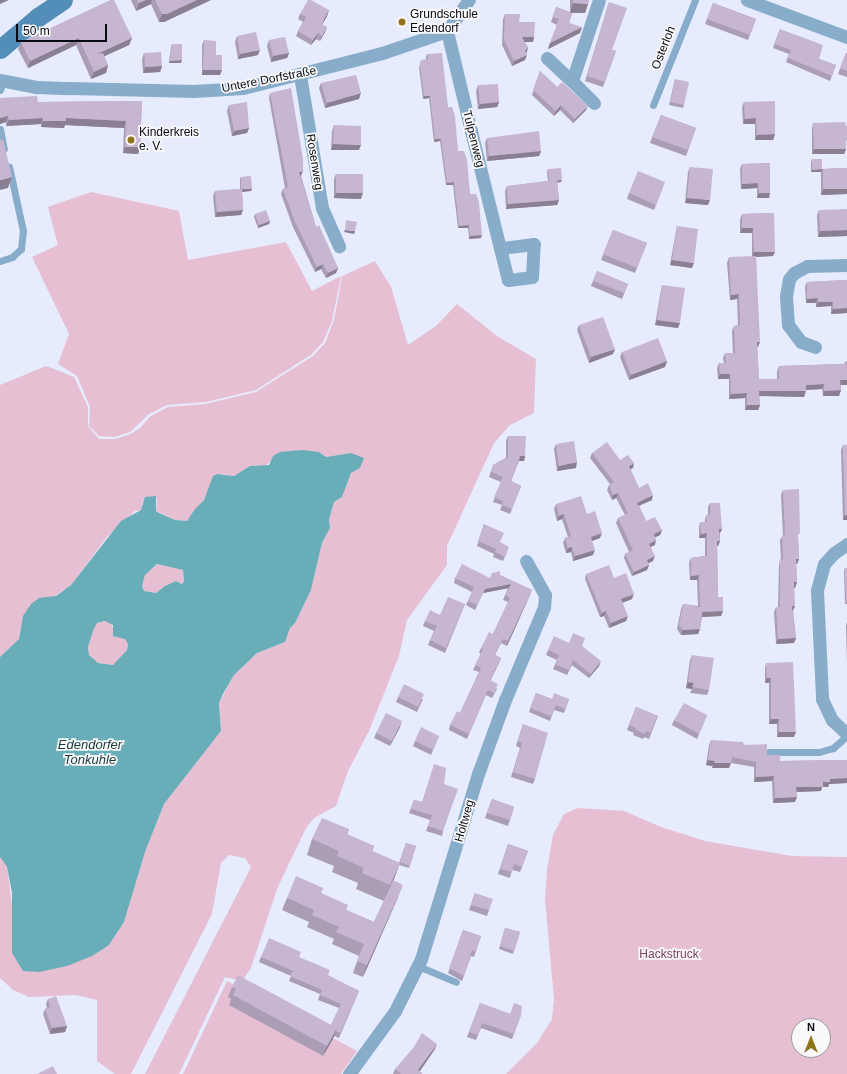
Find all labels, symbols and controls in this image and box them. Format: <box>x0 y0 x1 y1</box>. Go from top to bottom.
place label: Grundschule Edendorf <box>410 8 478 36</box>
scale bar <box>18 16 109 42</box>
marker: Grundschule Edendorf <box>397 17 407 27</box>
text: 50 m <box>23 24 50 38</box>
street label: Osterloh <box>649 24 679 72</box>
street label: Untere Dorfstraße <box>220 64 318 96</box>
street label: Tulpenweg <box>459 109 487 169</box>
place label: Kinderkreis e. V. <box>139 126 199 154</box>
street label: Rosenweg <box>302 133 326 191</box>
marker: Kinderkreis e. V. <box>126 135 136 145</box>
water label: Edendorfer Tonkuhle <box>58 738 122 769</box>
street label: Holtweg <box>452 798 478 844</box>
park label: Hackstruck <box>639 948 699 962</box>
north arrow <box>791 1018 831 1058</box>
text: N <box>807 1021 815 1033</box>

